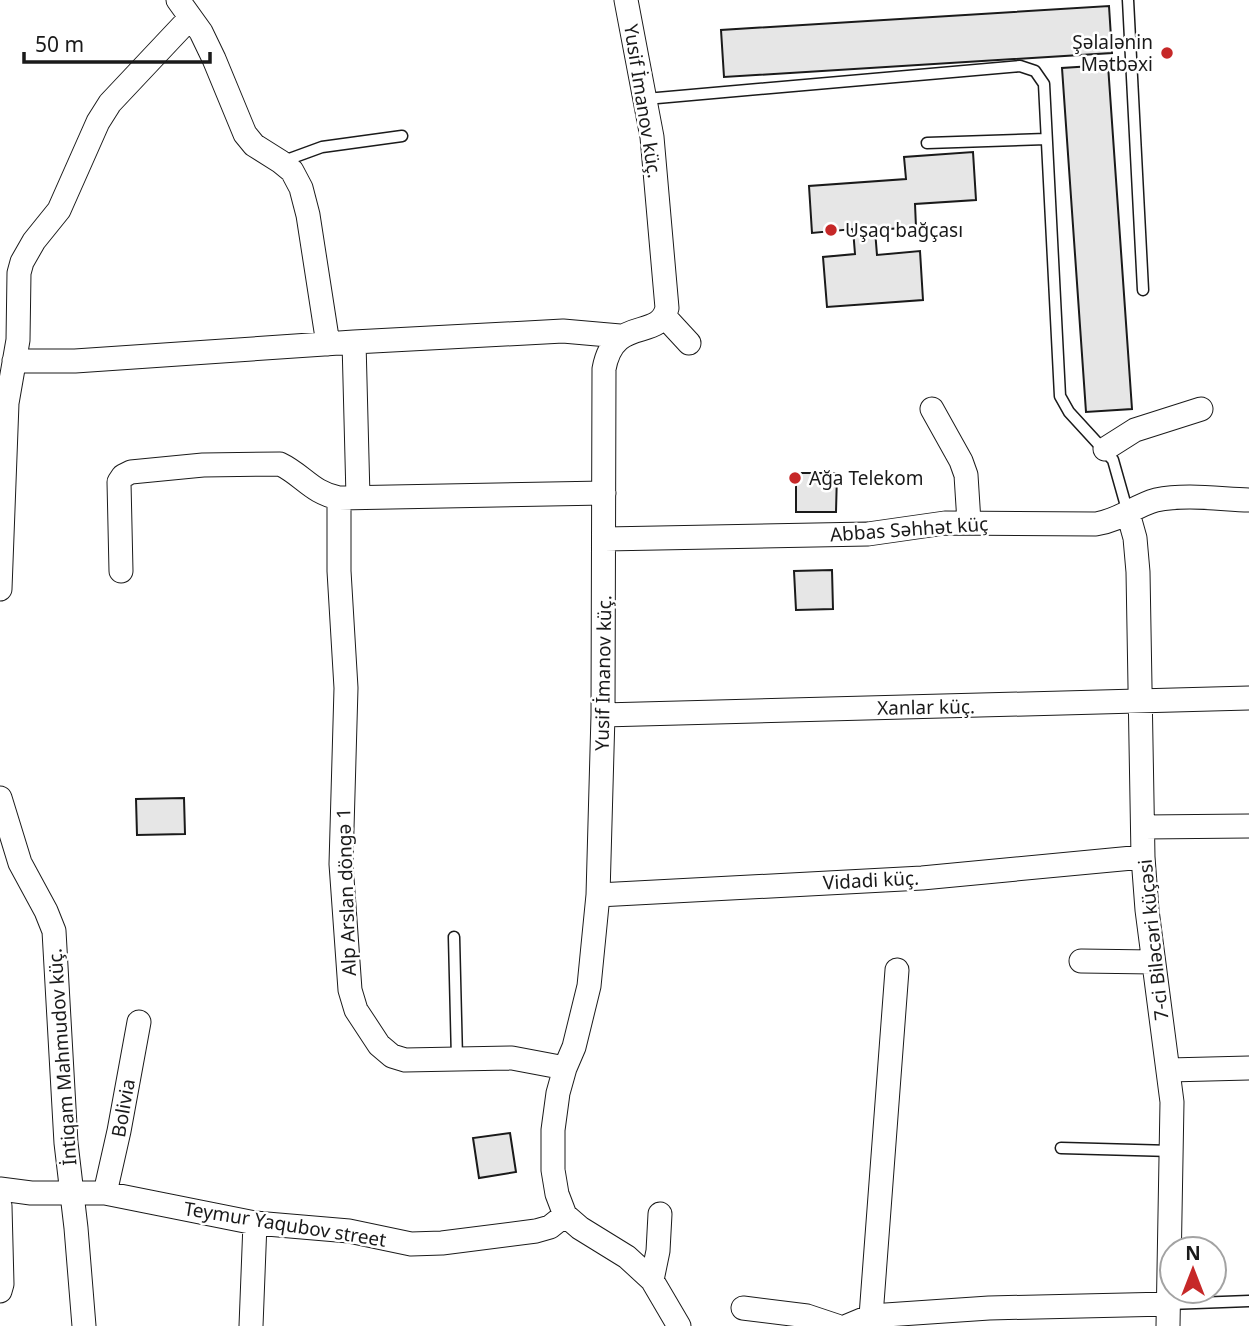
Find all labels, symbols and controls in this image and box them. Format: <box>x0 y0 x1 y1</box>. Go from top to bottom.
scale bar <box>24 21 210 65</box>
street label: Yusif İmanov küç. <box>618 22 668 180</box>
place label: Şəlalənin Mətbəxi <box>1072 29 1153 77</box>
text: 50 m <box>35 30 84 58</box>
marker: Şəlalənin Mətbəxi <box>1159 45 1175 61</box>
place label: Uşaq bağçası <box>845 217 963 243</box>
marker: Uşaq bağçası <box>823 222 839 238</box>
place label: Ağa Telekom <box>809 465 923 491</box>
marker: Ağa Telekom <box>787 470 803 486</box>
street label: Abbas Səhhət küç <box>829 511 989 547</box>
street label: Yusif İmanov küç. <box>589 595 617 751</box>
street label: Xanlar küç. <box>877 693 975 721</box>
street label: Alp Arslan döngə 1 <box>330 808 362 976</box>
street label: 7-ci Biləcəri küçəsi <box>1132 858 1174 1022</box>
street label: Vidadi küç. <box>822 864 920 896</box>
street label: İntiqam Mahmudov küç. <box>41 948 83 1166</box>
street label: Bolivia <box>105 1077 141 1139</box>
street label: Teymur Yaqubov street <box>182 1195 388 1253</box>
north arrow <box>1158 1235 1228 1305</box>
text: N <box>1185 1240 1201 1266</box>

